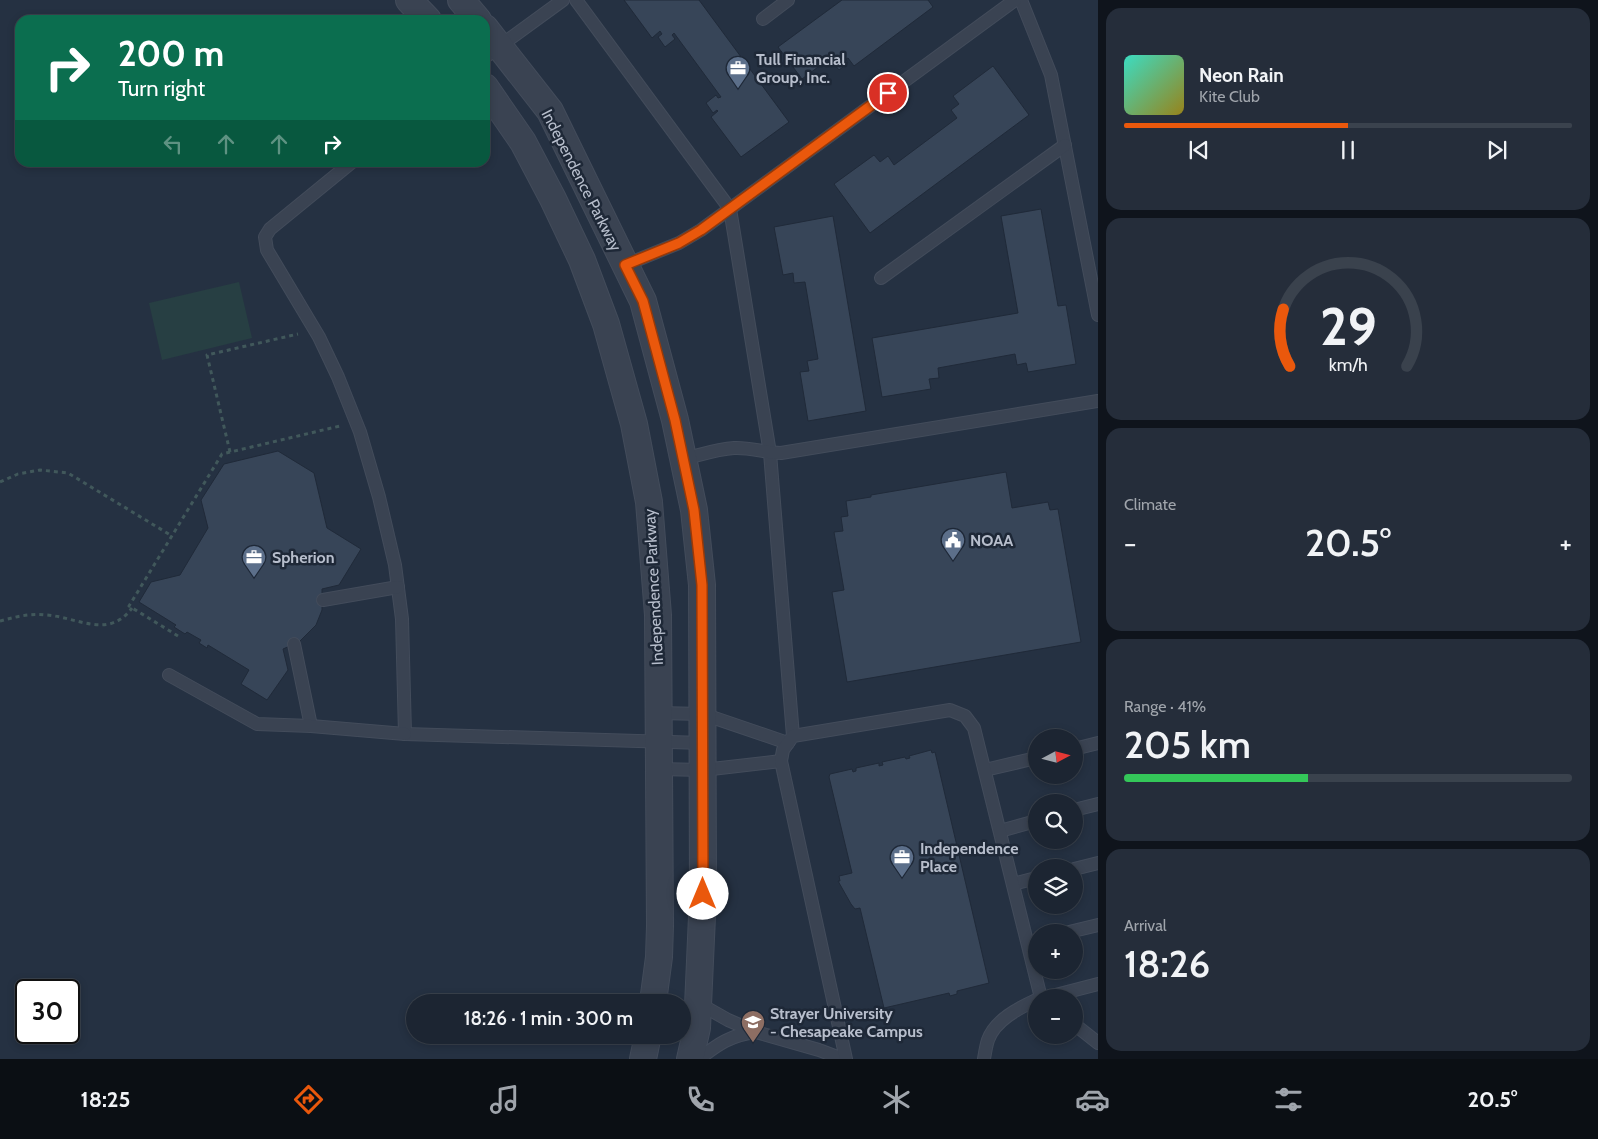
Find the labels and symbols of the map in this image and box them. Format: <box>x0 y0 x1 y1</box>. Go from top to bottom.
place label: Tull Financial Group, Inc. <box>756 50 845 87</box>
office icon: Tull Financial Group, Inc. <box>725 55 751 89</box>
pin <box>867 72 909 114</box>
street label: Independence Parkway <box>538 106 626 254</box>
street label: Independence Parkway <box>640 508 667 666</box>
public building icon: NOAA <box>940 527 966 561</box>
place label: NOAA <box>970 531 1013 550</box>
office icon: Spherion <box>241 544 267 578</box>
place label: Spherion <box>272 548 334 567</box>
north arrow <box>1028 729 1082 784</box>
place label: Independence Place <box>920 839 1018 876</box>
office icon: Independence Place <box>889 844 915 878</box>
position arrow <box>676 867 728 919</box>
speed limit sign: 30 <box>15 979 80 1044</box>
place label: Strayer University - Chesapeake Campus <box>770 1004 923 1041</box>
school or university icon: Strayer University - Chesapeake Campus <box>740 1009 766 1043</box>

